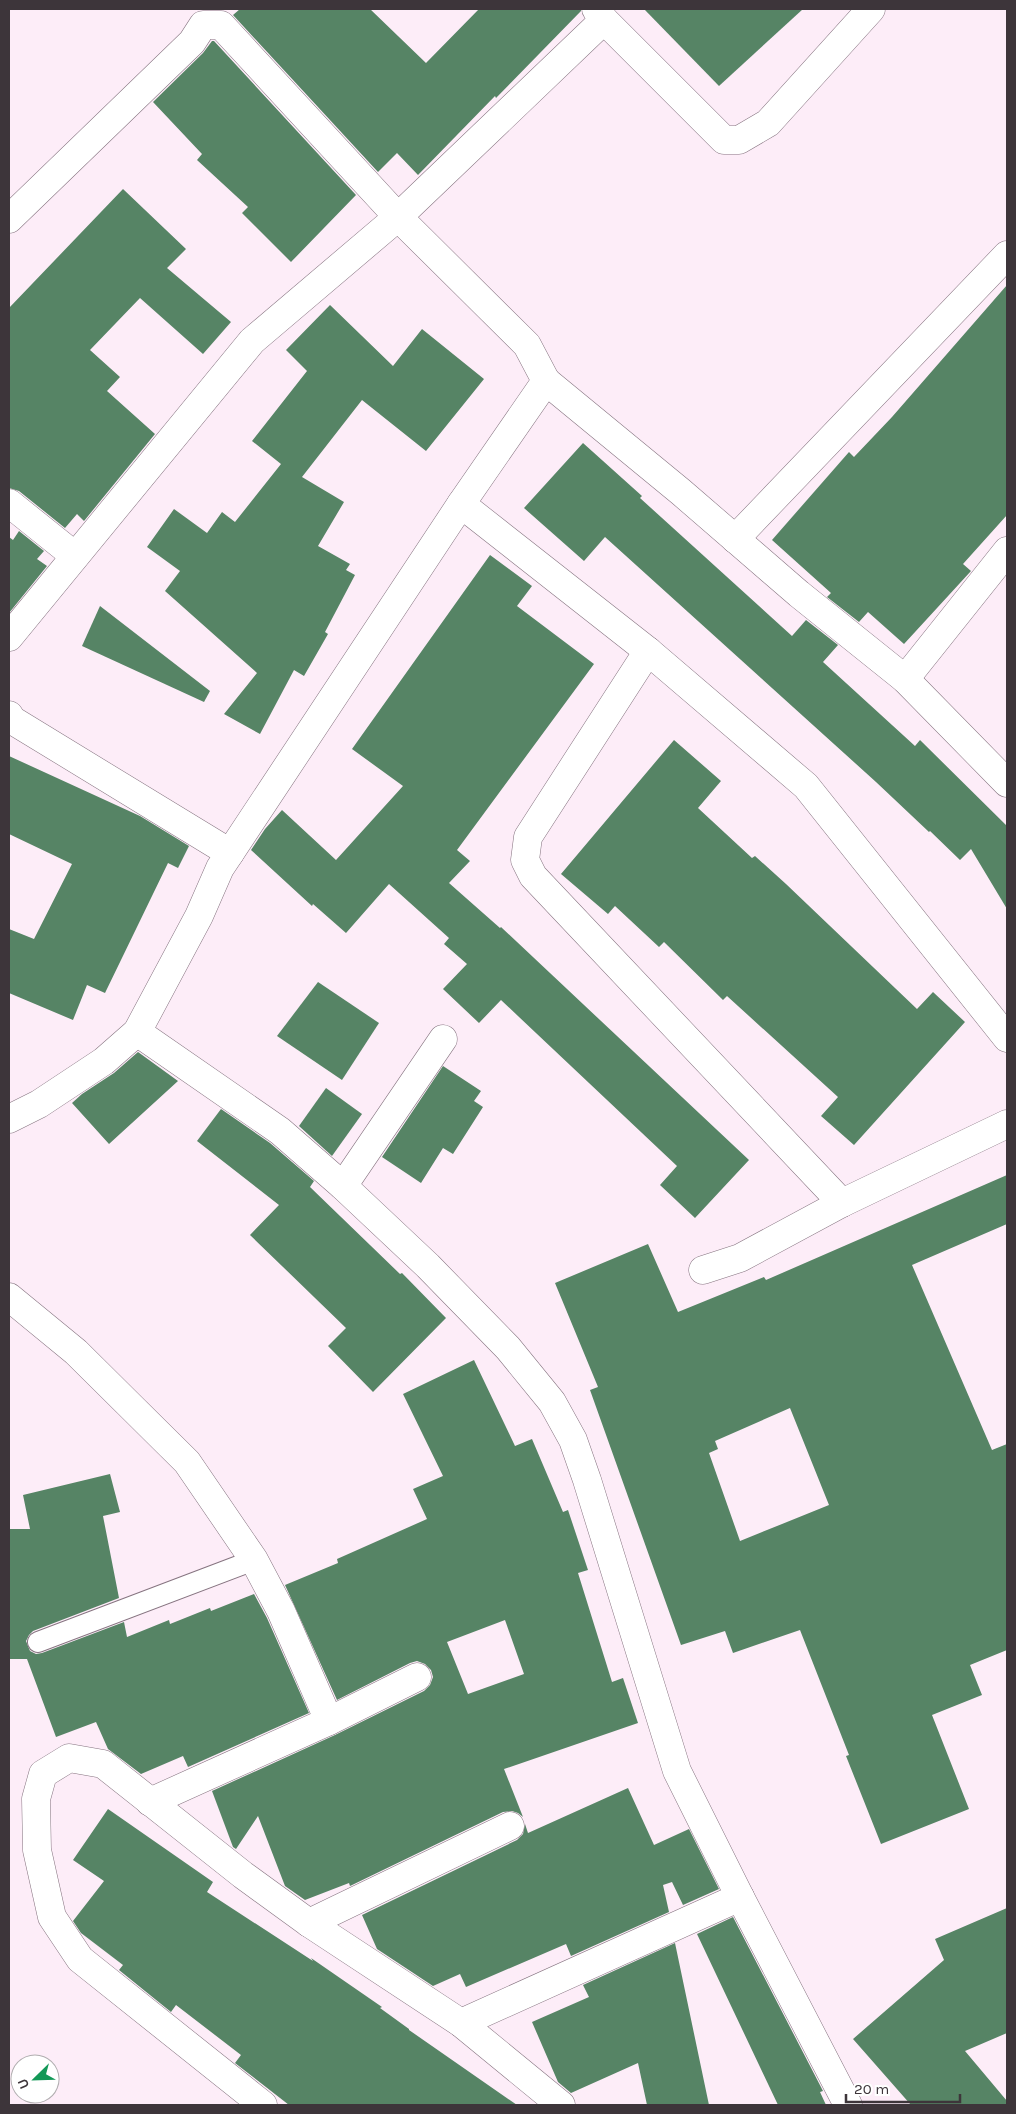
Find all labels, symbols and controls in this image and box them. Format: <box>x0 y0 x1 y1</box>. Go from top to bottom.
north arrow <box>10 2054 60 2104</box>
scale bar <box>846 2072 960 2104</box>
text: U <box>14 2076 33 2092</box>
text: 20 m <box>854 2080 889 2098</box>

